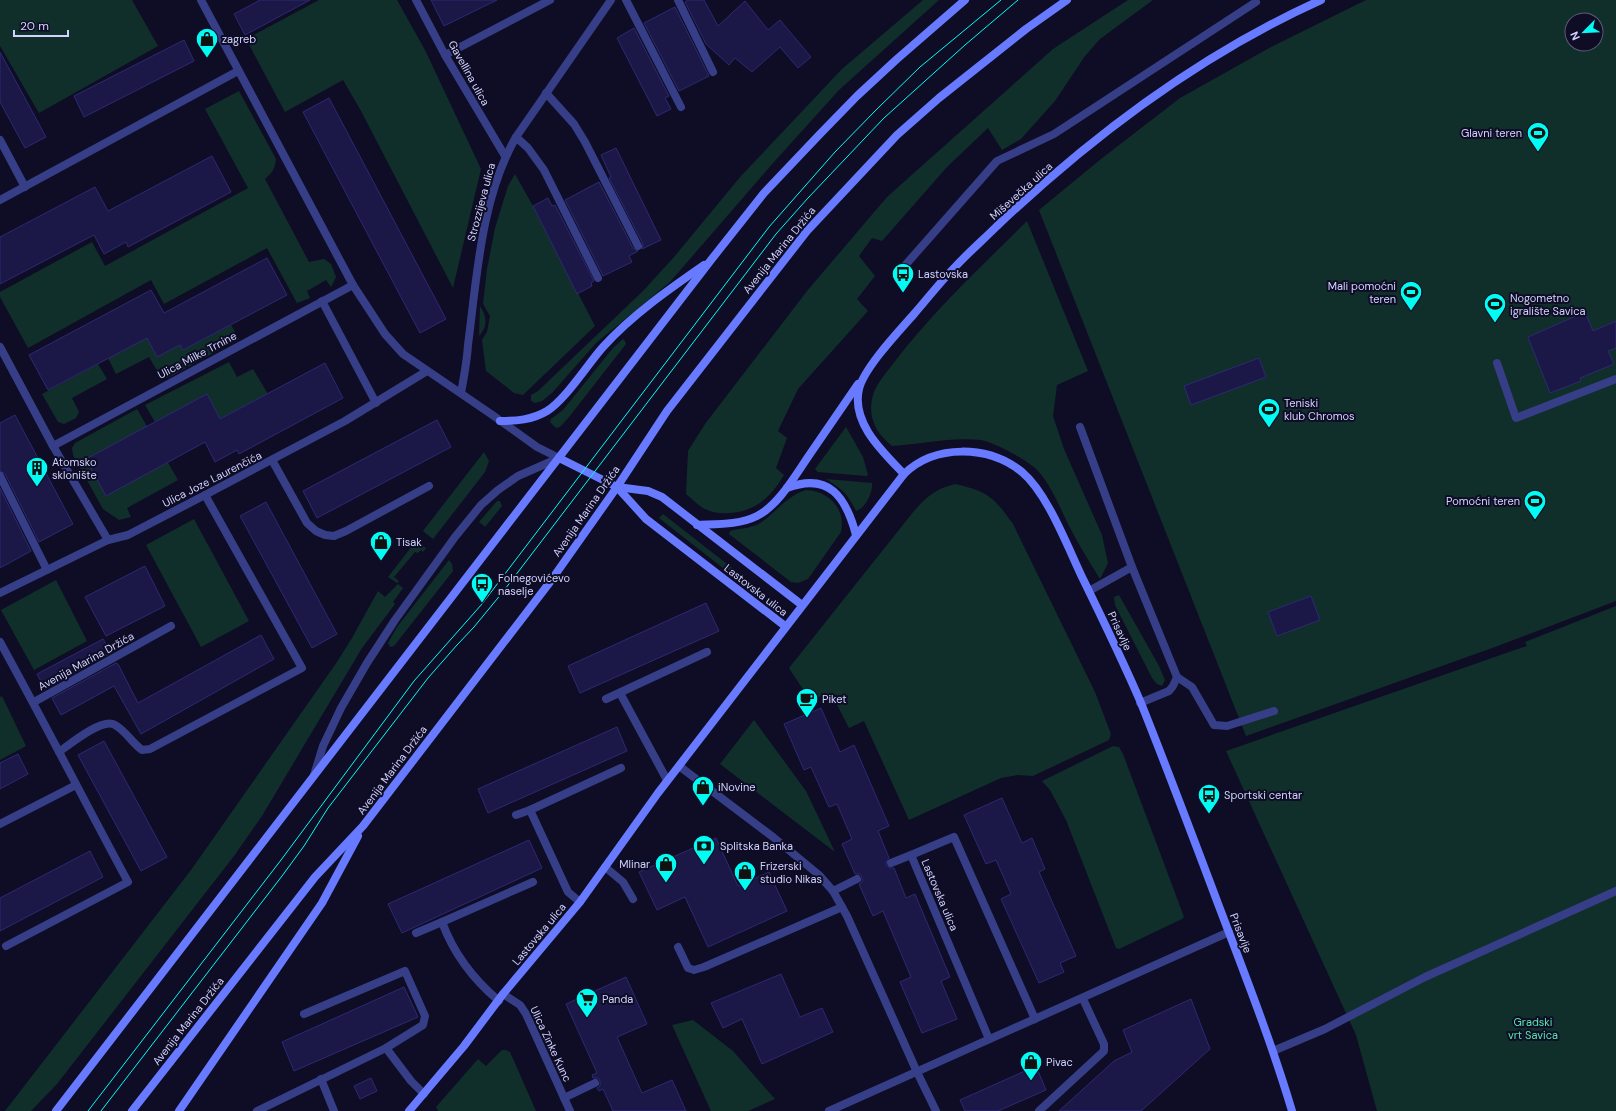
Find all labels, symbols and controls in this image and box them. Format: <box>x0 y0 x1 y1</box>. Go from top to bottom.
scale bar <box>14 12 68 38</box>
north arrow <box>1564 12 1604 52</box>
text: 20 m <box>20 18 49 34</box>
shop icon: zagreb <box>194 26 220 59</box>
text: N <box>1567 30 1583 43</box>
place label: zagreb <box>222 32 256 46</box>
street label: Gavellina ulica <box>445 38 493 108</box>
sports icon: Glavni teren <box>1525 120 1551 153</box>
place label: Glavni teren <box>1461 126 1522 140</box>
street label: Miševečka ulica <box>987 159 1055 223</box>
street label: Strozzijeva ulica <box>464 161 498 243</box>
street label: Avenija Marina Držića <box>740 204 818 296</box>
bus stop icon: Lastovska <box>890 261 916 294</box>
place label: Lastovska <box>918 267 968 281</box>
place label: Mali pomoćni teren <box>1328 279 1396 306</box>
sports icon: Mali pomoćni teren <box>1398 279 1424 312</box>
sports icon: Nogometno igralište Savica <box>1482 291 1508 324</box>
place label: Nogometno igralište Savica <box>1510 291 1585 318</box>
street label: Ulica Milke Trnine <box>155 328 239 382</box>
sports icon: Teniski klub Chromos <box>1256 396 1282 429</box>
place label: Teniski klub Chromos <box>1284 396 1355 423</box>
street label: Ulica Joze Laurenčića <box>160 448 264 510</box>
building icon: Atomsko sklonište <box>24 455 50 488</box>
place label: Atomsko sklonište <box>52 455 97 482</box>
street label: Avenija Marina Držića <box>549 463 623 559</box>
sports icon: Pomoćni teren <box>1522 488 1548 521</box>
place label: Pomoćni teren <box>1446 494 1520 508</box>
shop icon: Tisak <box>368 529 394 562</box>
place label: Tisak <box>396 535 422 549</box>
street label: Lastovska ulica <box>722 561 790 619</box>
bus stop icon: Folnegovićevo naselje <box>469 571 495 604</box>
place label: Folnegovićevo naselje <box>498 571 570 598</box>
street label: Prisavlje <box>1105 609 1135 653</box>
street label: Avenija Marina Držića <box>35 629 137 693</box>
cafe icon: Piket <box>794 686 820 719</box>
place label: Piket <box>822 692 847 706</box>
street label: Avenija Marina Držića <box>354 723 430 817</box>
shop icon: iNovine <box>690 774 716 807</box>
place label: iNovine <box>718 780 756 794</box>
bus stop icon: Sportski centar <box>1196 782 1222 815</box>
place label: Sportski centar <box>1224 788 1302 802</box>
bank icon: Splitska Banka <box>691 833 717 866</box>
place label: Splitska Banka <box>720 839 793 853</box>
shop icon: Mlinar <box>653 851 679 884</box>
place label: Mlinar <box>619 857 650 871</box>
street label: Lastovska ulica <box>919 857 961 933</box>
shop icon: Frizerski studio Nikas <box>732 859 758 892</box>
place label: Frizerski studio Nikas <box>760 859 822 886</box>
street label: Lastovska ulica <box>509 900 569 968</box>
street label: Prisavlje <box>1227 911 1255 955</box>
street label: Avenija Marina Držića <box>149 974 227 1068</box>
supermarket icon: Panda <box>574 986 600 1019</box>
place label: Panda <box>602 992 633 1006</box>
street label: Ulica Zinke Kunc <box>527 1004 575 1084</box>
park label: Gradski vrt Savica <box>1508 1015 1558 1042</box>
shop icon: Pivac <box>1018 1049 1044 1082</box>
place label: Pivac <box>1046 1055 1073 1069</box>

